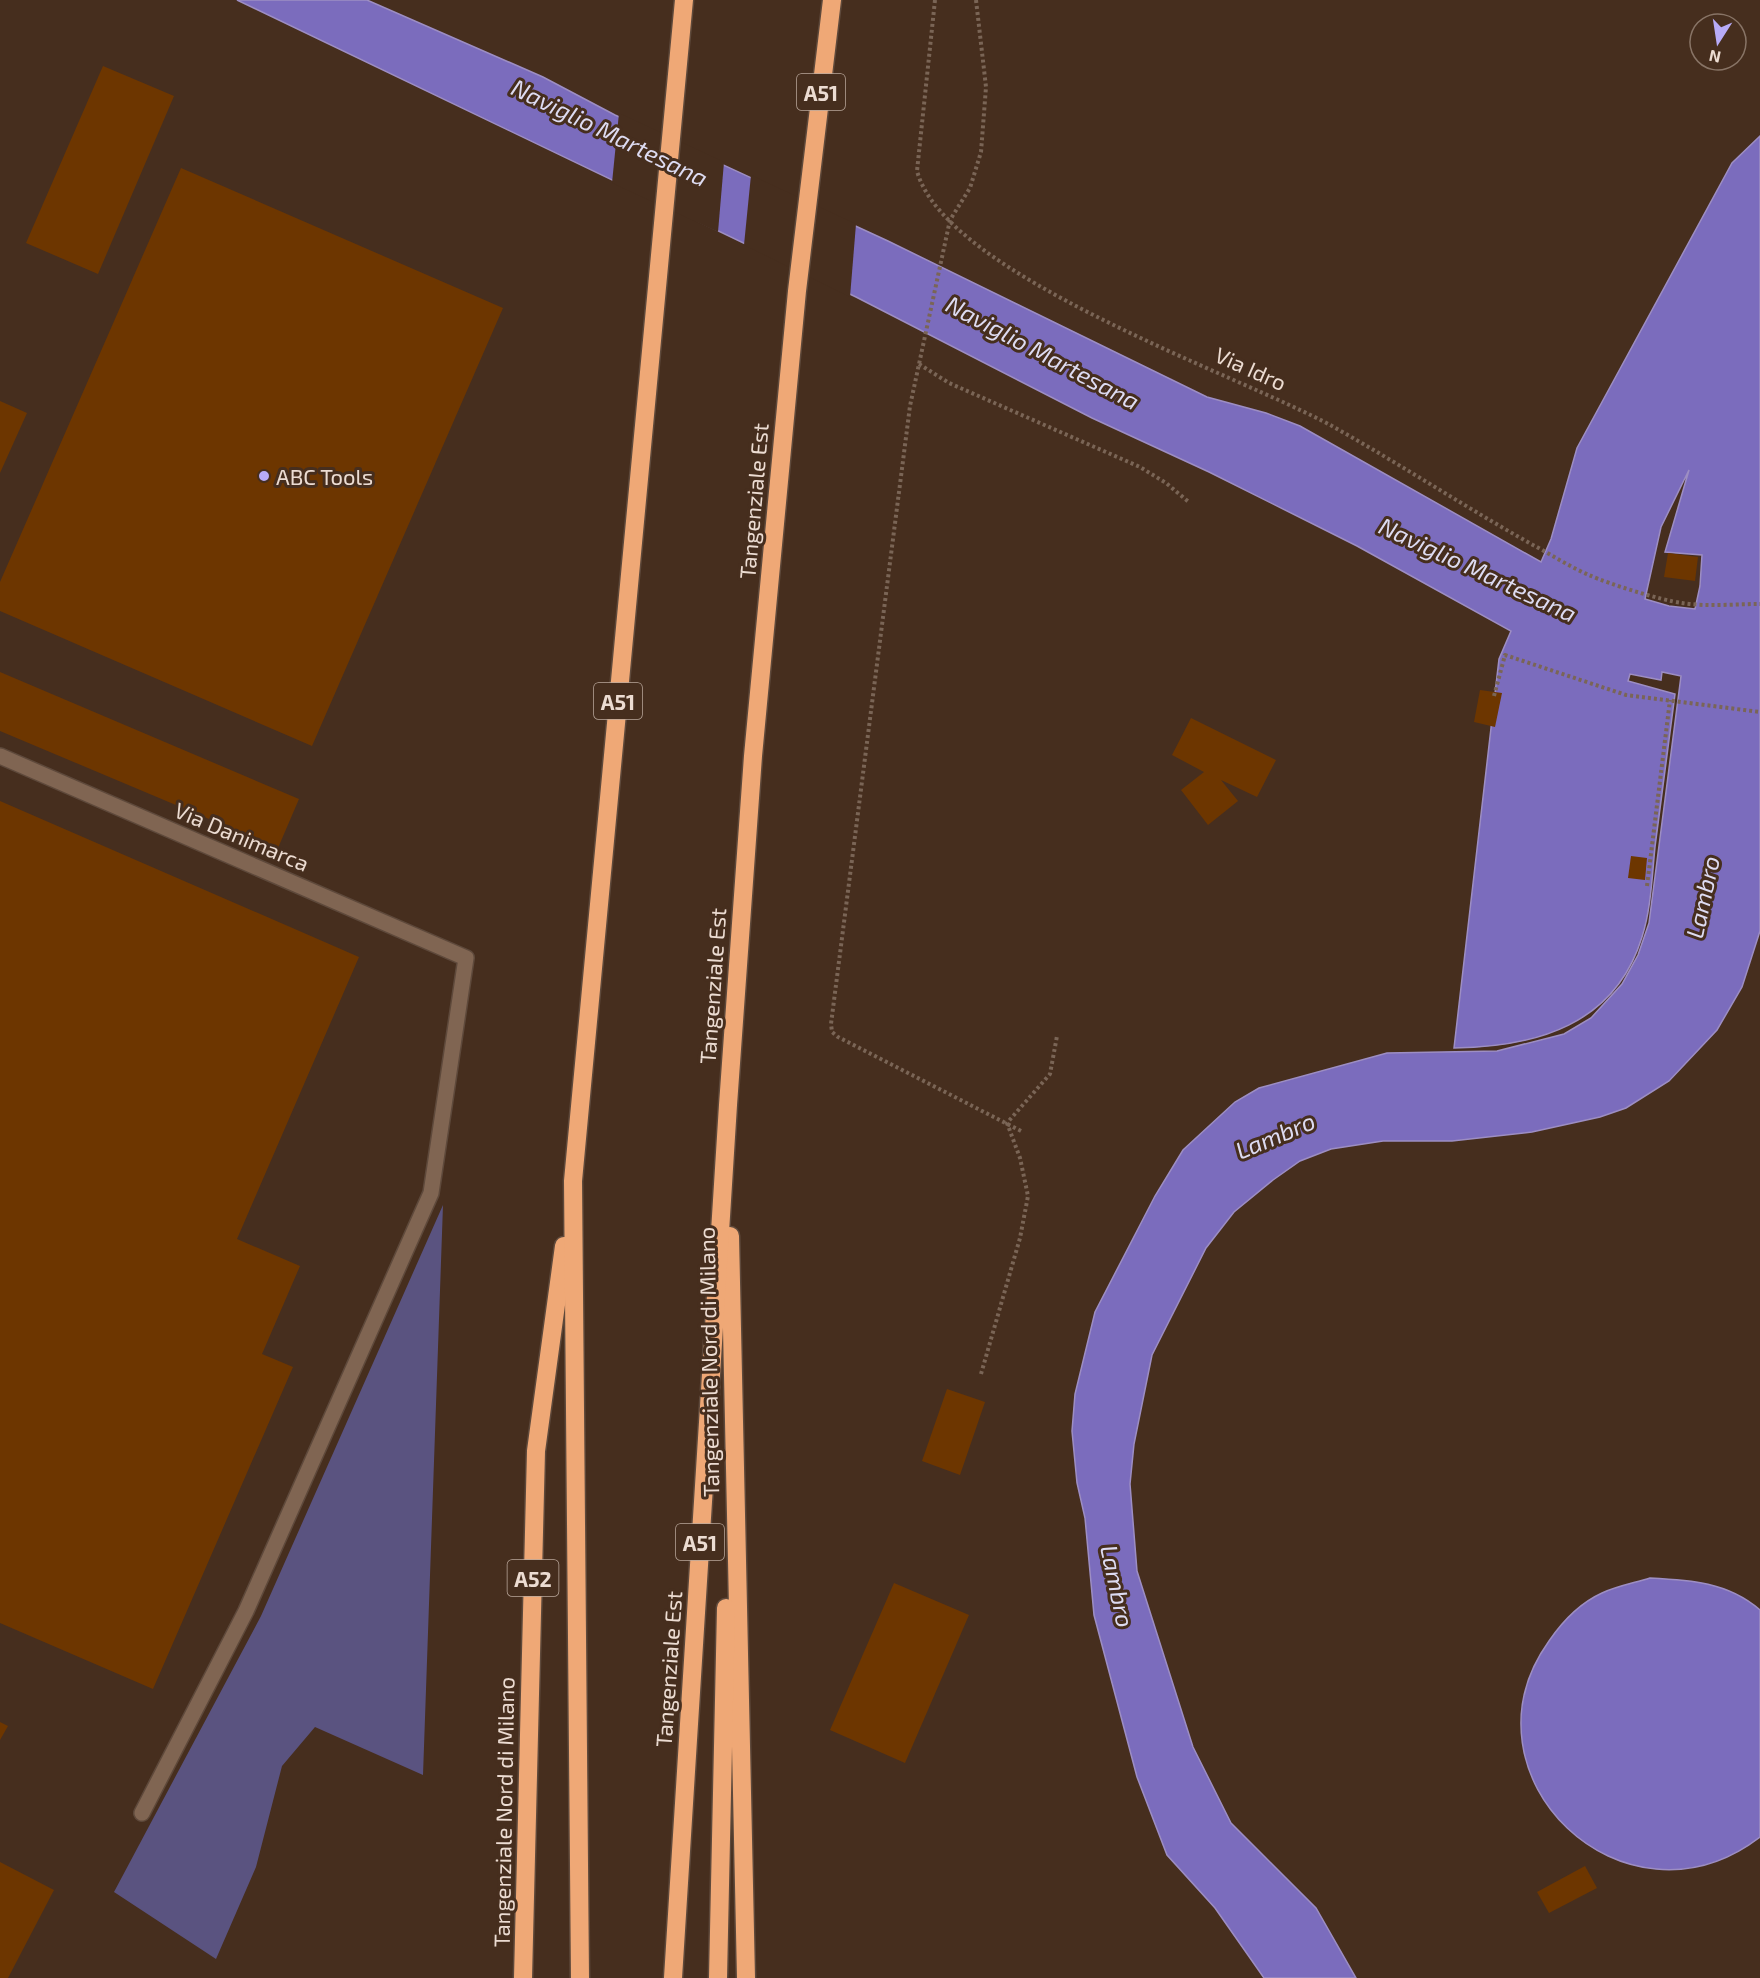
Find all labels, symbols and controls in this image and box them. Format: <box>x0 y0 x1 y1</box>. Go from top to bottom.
north arrow <box>1688 12 1748 72</box>
text: N <box>1707 47 1722 68</box>
water label: Naviglio Martesana <box>507 72 713 192</box>
road number: A51 <box>797 74 845 110</box>
water label: Naviglio Martesana <box>941 289 1145 415</box>
street label: Via Idro <box>1211 341 1291 395</box>
street label: Tangenziale Est <box>733 422 773 580</box>
place label: ABC Tools <box>276 463 373 489</box>
marker: ABC Tools <box>257 469 271 483</box>
water label: Naviglio Martesana <box>1375 510 1581 628</box>
road number: A51 <box>594 683 642 719</box>
street label: Via Danimarca <box>171 796 313 876</box>
water label: Lambro <box>1679 853 1725 941</box>
street label: Tangenziale Est <box>694 907 730 1065</box>
water label: Lambro <box>1231 1105 1319 1165</box>
street label: Tangenziale Nord di Milano <box>693 1227 723 1497</box>
road number: A51 <box>676 1524 724 1560</box>
water label: Lambro <box>1095 1542 1141 1630</box>
road number: A52 <box>508 1560 558 1596</box>
street label: Tangenziale Est <box>650 1590 686 1748</box>
street label: Tangenziale Nord di Milano <box>488 1677 518 1947</box>

